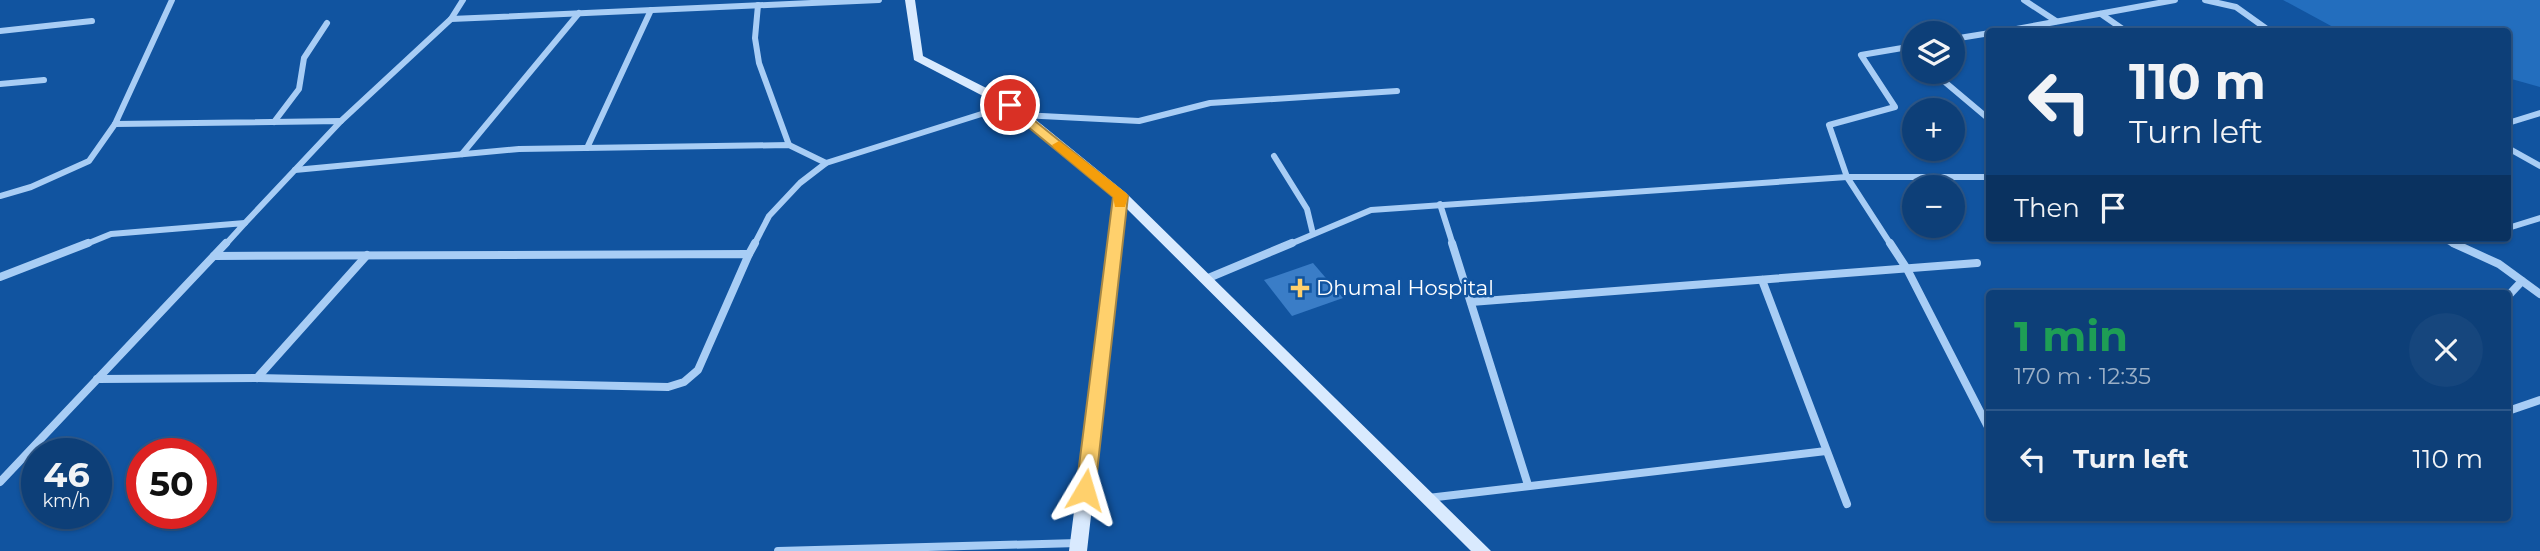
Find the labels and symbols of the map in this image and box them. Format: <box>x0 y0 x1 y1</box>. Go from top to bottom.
pin <box>980 75 1040 135</box>
place label: Dhumal Hospital <box>1316 275 1494 300</box>
marker: Dhumal Hospital <box>1290 278 1310 298</box>
speed limit sign: 50 <box>126 438 217 529</box>
position arrow <box>1048 453 1122 527</box>

